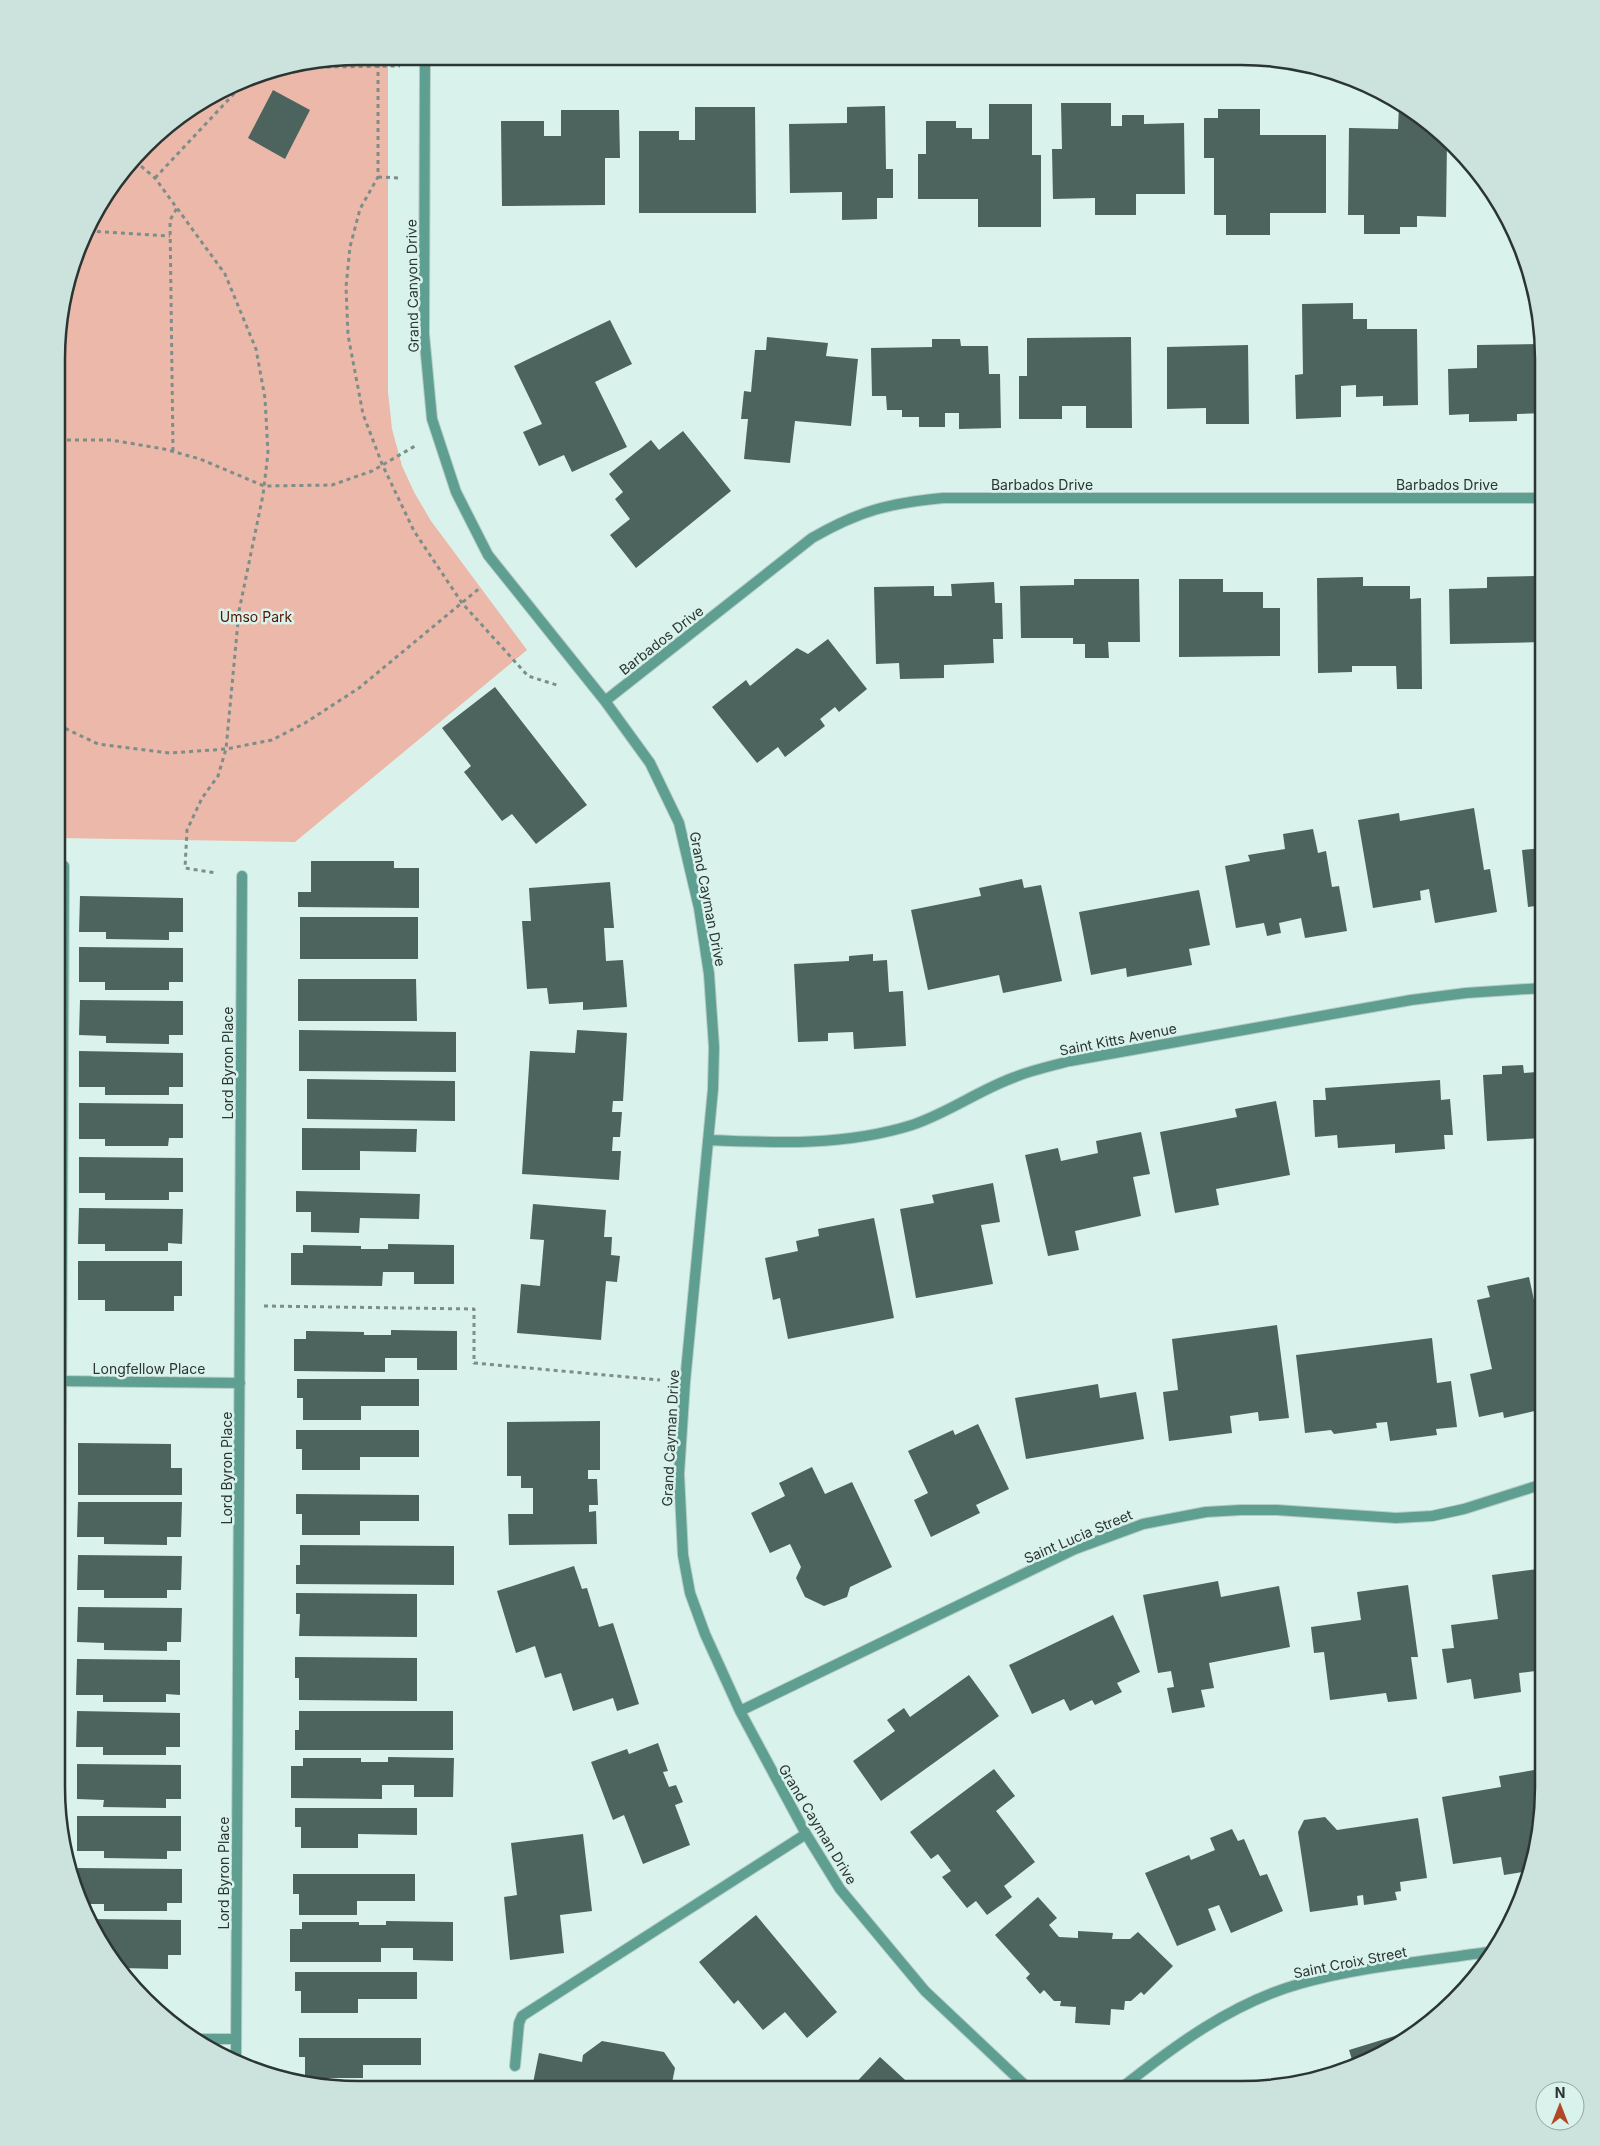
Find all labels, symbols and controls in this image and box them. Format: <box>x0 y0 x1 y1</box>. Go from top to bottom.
street label: Grand Canyon Drive <box>402 219 422 353</box>
street label: Barbados Drive <box>991 476 1093 493</box>
street label: Barbados Drive <box>1396 476 1498 493</box>
street label: Barbados Drive <box>616 602 706 678</box>
park label: Umso Park <box>220 608 293 625</box>
street label: Grand Cayman Drive <box>687 830 729 968</box>
street label: Lord Byron Place <box>219 1007 236 1119</box>
street label: Saint Kitts Avenue <box>1058 1019 1178 1059</box>
street label: Longfellow Place <box>93 1360 205 1377</box>
street label: Grand Cayman Drive <box>658 1369 682 1507</box>
street label: Lord Byron Place <box>218 1412 235 1524</box>
street label: Saint Lucia Street <box>1021 1505 1135 1566</box>
street label: Grand Cayman Drive <box>775 1761 861 1887</box>
street label: Lord Byron Place <box>215 1817 232 1929</box>
street label: Saint Croix Street <box>1292 1943 1409 1981</box>
north arrow <box>1535 2081 1585 2131</box>
text: N <box>1555 2084 1565 2101</box>

